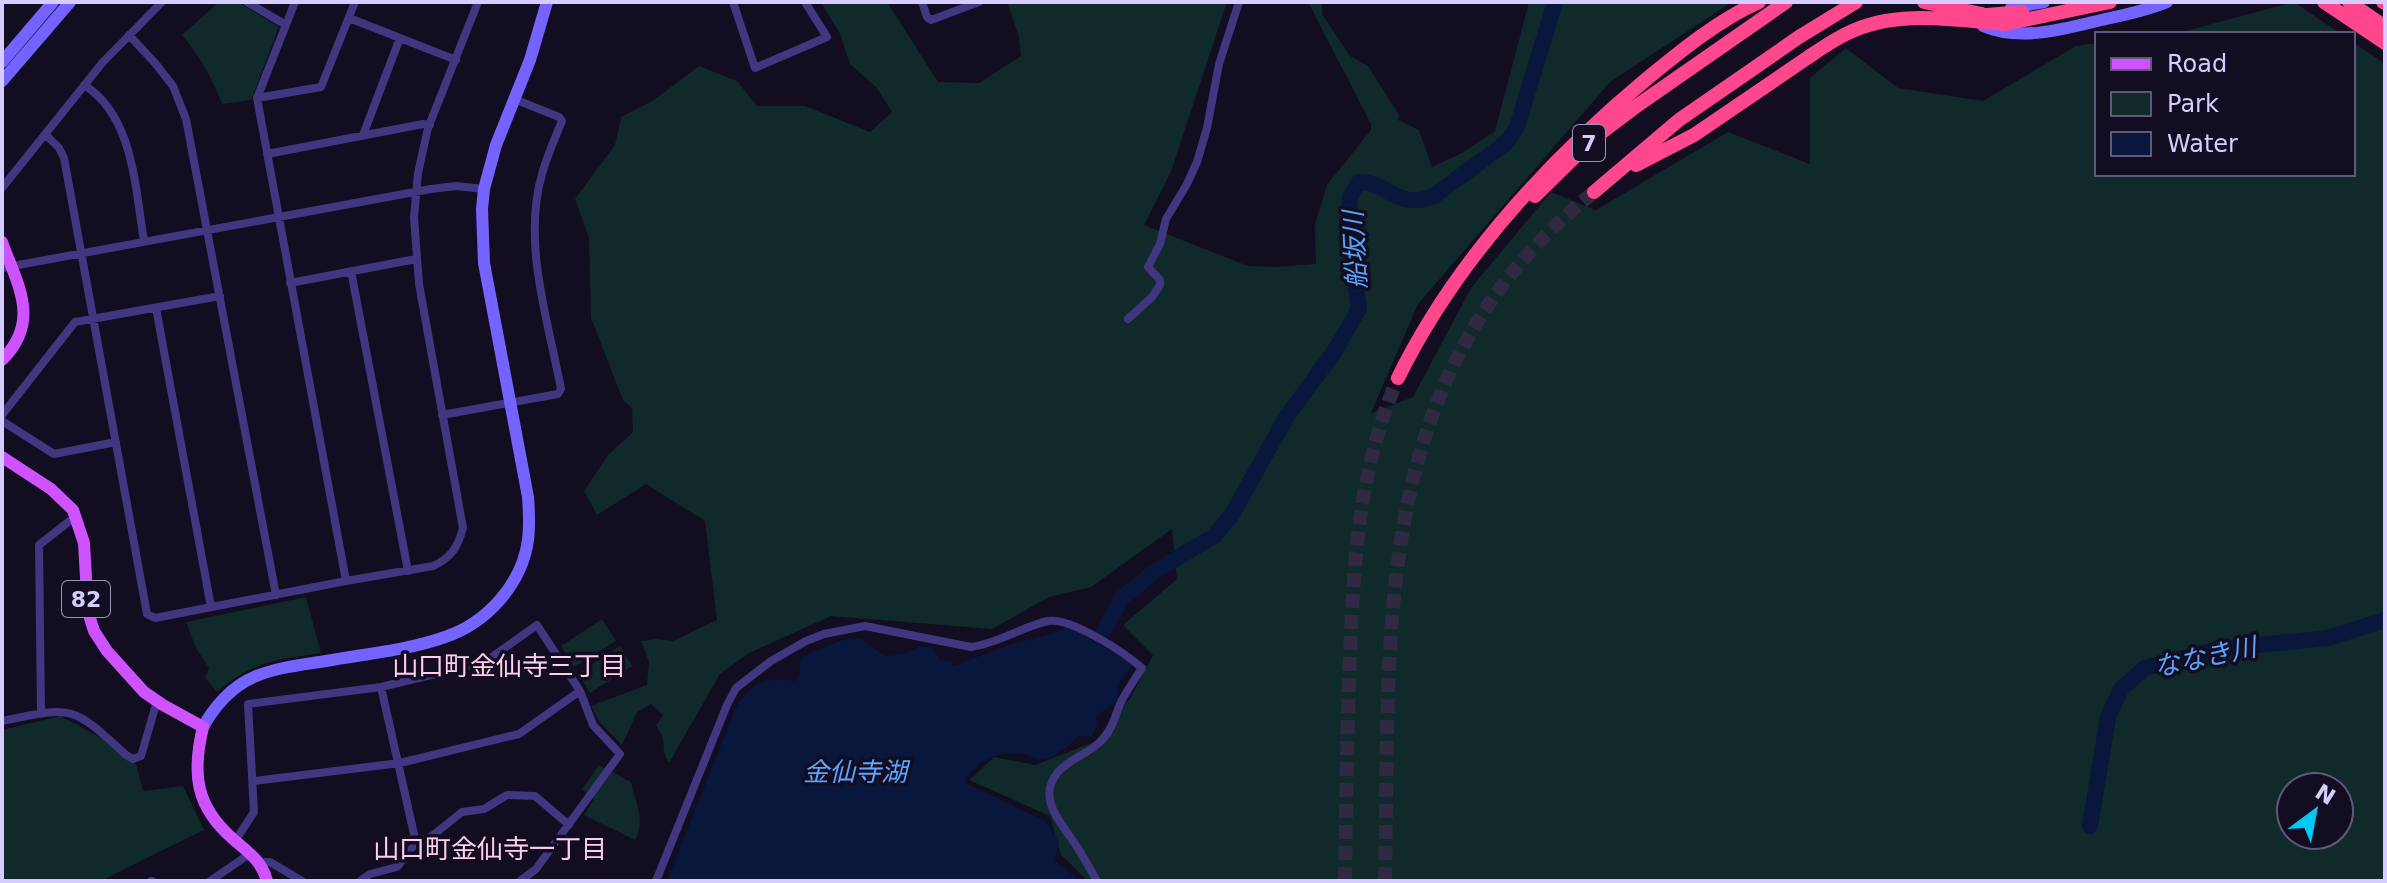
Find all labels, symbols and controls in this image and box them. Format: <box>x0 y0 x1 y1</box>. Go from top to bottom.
legend <box>2095 32 2355 176</box>
text: Road <box>2167 50 2227 78</box>
text: Park <box>2167 90 2219 118</box>
road number: 7 <box>1573 125 1605 161</box>
text: Water <box>2167 130 2238 158</box>
water label: 船坂川 <box>1338 207 1372 290</box>
road number: 82 <box>62 581 110 617</box>
water label: ななき川 <box>2151 631 2262 682</box>
district label: 山口町金仙寺三丁目 <box>392 651 626 681</box>
water label: 金仙寺湖 <box>803 757 911 787</box>
north arrow <box>2275 771 2355 851</box>
text: N <box>2311 779 2340 810</box>
district label: 山口町金仙寺一丁目 <box>373 834 607 864</box>

